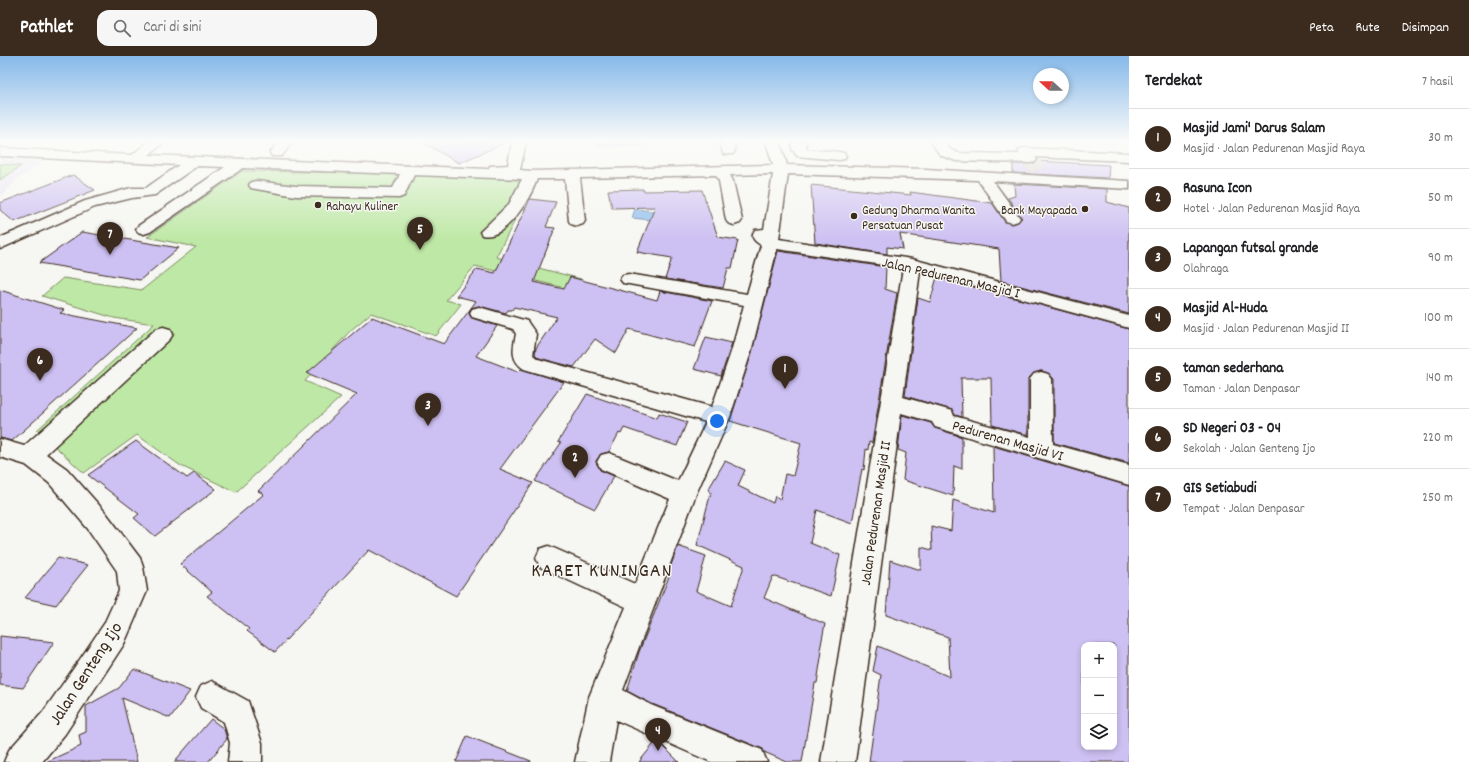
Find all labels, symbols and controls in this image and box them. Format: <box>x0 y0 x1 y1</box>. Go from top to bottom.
search box <box>97 10 377 46</box>
text: Pathlet <box>20 15 73 42</box>
icon: search <box>111 17 133 39</box>
text: Cari di sini <box>143 17 201 39</box>
text: Peta <box>1309 18 1333 38</box>
text: Rute <box>1355 18 1380 38</box>
text: Disimpan <box>1402 18 1449 38</box>
north arrow <box>1033 68 1069 104</box>
text: Terdekat <box>1145 70 1202 94</box>
text: 7 hasil <box>1422 73 1453 92</box>
text: Masjid Jami' Darus Salam <box>1183 118 1325 140</box>
text: 1 <box>1157 129 1159 148</box>
text: 30 m <box>1428 129 1453 148</box>
text: Masjid · Jalan Pedurenan Masjid Raya <box>1183 140 1365 159</box>
text: Rasuna Icon <box>1183 178 1252 200</box>
text: 2 <box>1155 189 1161 208</box>
text: 50 m <box>1428 189 1453 208</box>
place label: Rahayu Kuliner <box>326 198 398 217</box>
marker: Rahayu Kuliner <box>313 200 323 210</box>
text: Hotel · Jalan Pedurenan Masjid Raya <box>1183 200 1360 219</box>
place label: Gedung Dharma Wanita Persatuan Pusat <box>862 202 976 236</box>
place label: Bank Mayapada <box>1001 202 1078 221</box>
marker: Bank Mayapada <box>1080 204 1090 214</box>
marker: Gedung Dharma Wanita Persatuan Pusat <box>849 211 859 221</box>
pin: 5 <box>407 217 433 250</box>
pin: 7 <box>97 222 123 255</box>
text: Lapangan futsal grande <box>1183 238 1318 260</box>
text: 3 <box>1155 249 1161 268</box>
text: 90 m <box>1428 249 1453 268</box>
street label: Jalan Pedurenan Masjid I <box>879 252 1022 306</box>
text: Olahraga <box>1183 260 1228 279</box>
text: Masjid Al-Huda <box>1183 298 1267 320</box>
text: 4 <box>1155 309 1161 328</box>
text: 100 m <box>1424 309 1453 328</box>
text: Masjid · Jalan Pedurenan Masjid II <box>1183 320 1349 339</box>
pin: 6 <box>27 348 53 381</box>
pin: 1 <box>772 356 798 389</box>
text: taman sederhana <box>1183 358 1283 380</box>
text: 5 <box>1155 369 1161 388</box>
text: 140 m <box>1426 369 1453 388</box>
text: Taman · Jalan Denpasar <box>1183 380 1300 399</box>
pin: 3 <box>415 393 441 426</box>
your location <box>707 411 727 431</box>
street label: Pedurenan Masjid VI <box>949 416 1066 468</box>
text: SD Negeri 03 - 04 <box>1183 418 1281 440</box>
text: 6 <box>1155 429 1161 448</box>
text: 220 m <box>1423 429 1453 448</box>
street label: Jalan Pedurenan Masjid II <box>856 439 898 587</box>
text: Sekolah · Jalan Genteng Ijo <box>1183 440 1315 459</box>
pin: 2 <box>562 445 588 478</box>
text: GIS Setiabudi <box>1183 478 1257 500</box>
text: 7 <box>1156 489 1160 508</box>
text: 250 m <box>1422 489 1453 508</box>
text: Tempat · Jalan Denpasar <box>1183 500 1305 519</box>
district label: KARET KUNINGAN <box>531 558 673 586</box>
street label: Jalan Genteng Ijo <box>44 618 130 731</box>
map controls <box>1081 642 1117 750</box>
button: + <box>1081 642 1117 678</box>
button: − <box>1081 678 1117 714</box>
button: layers <box>1081 714 1117 750</box>
pin: 4 <box>645 718 671 751</box>

